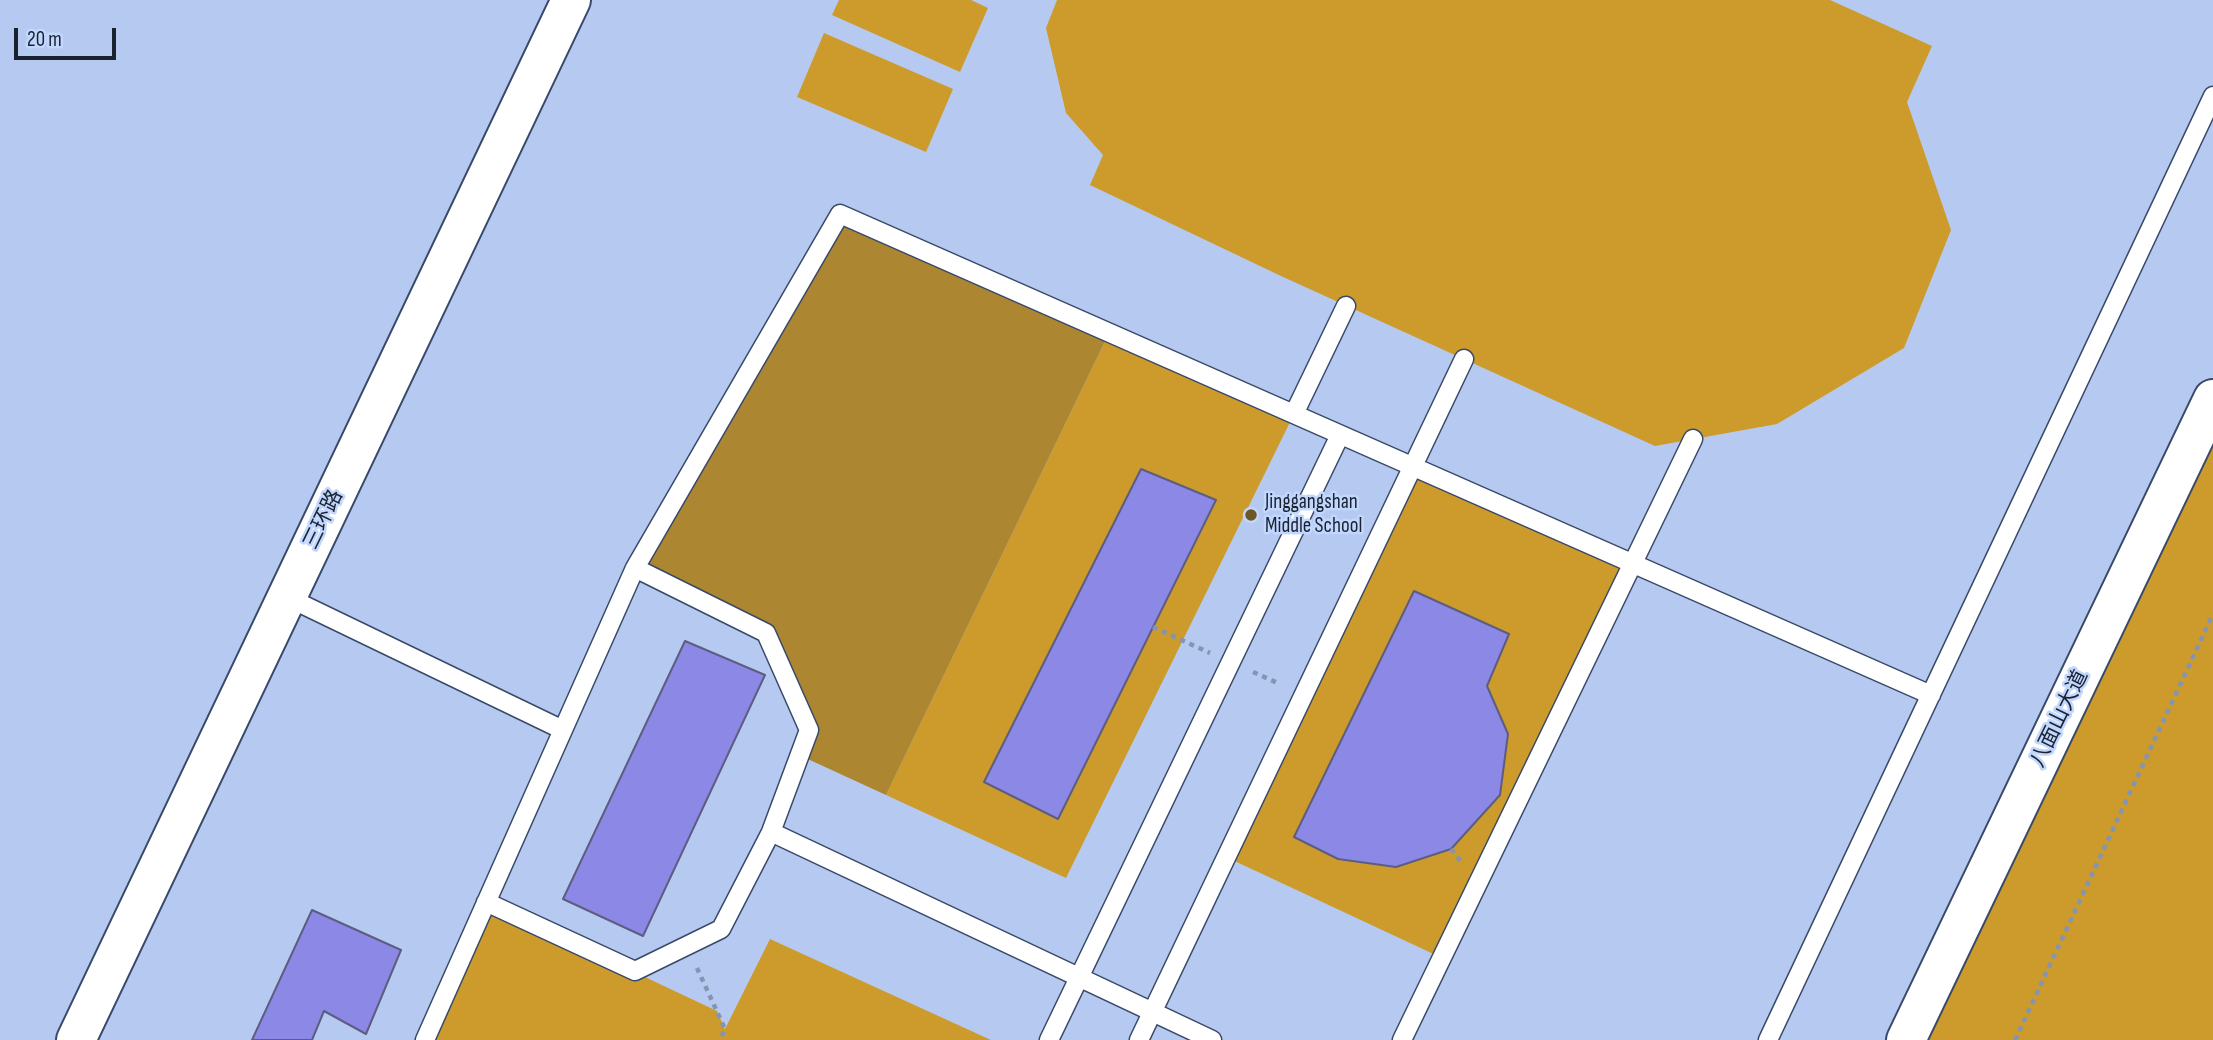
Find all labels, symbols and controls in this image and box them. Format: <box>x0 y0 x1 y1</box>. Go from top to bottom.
scale bar <box>18 14 119 58</box>
text: 20 m <box>27 27 62 52</box>
street label: 三环路 <box>299 486 349 554</box>
place label: Jinggangshan Middle School <box>1265 490 1362 540</box>
marker: Jinggangshan Middle School <box>1243 507 1259 523</box>
street label: 八面山大道 <box>2026 666 2094 772</box>

